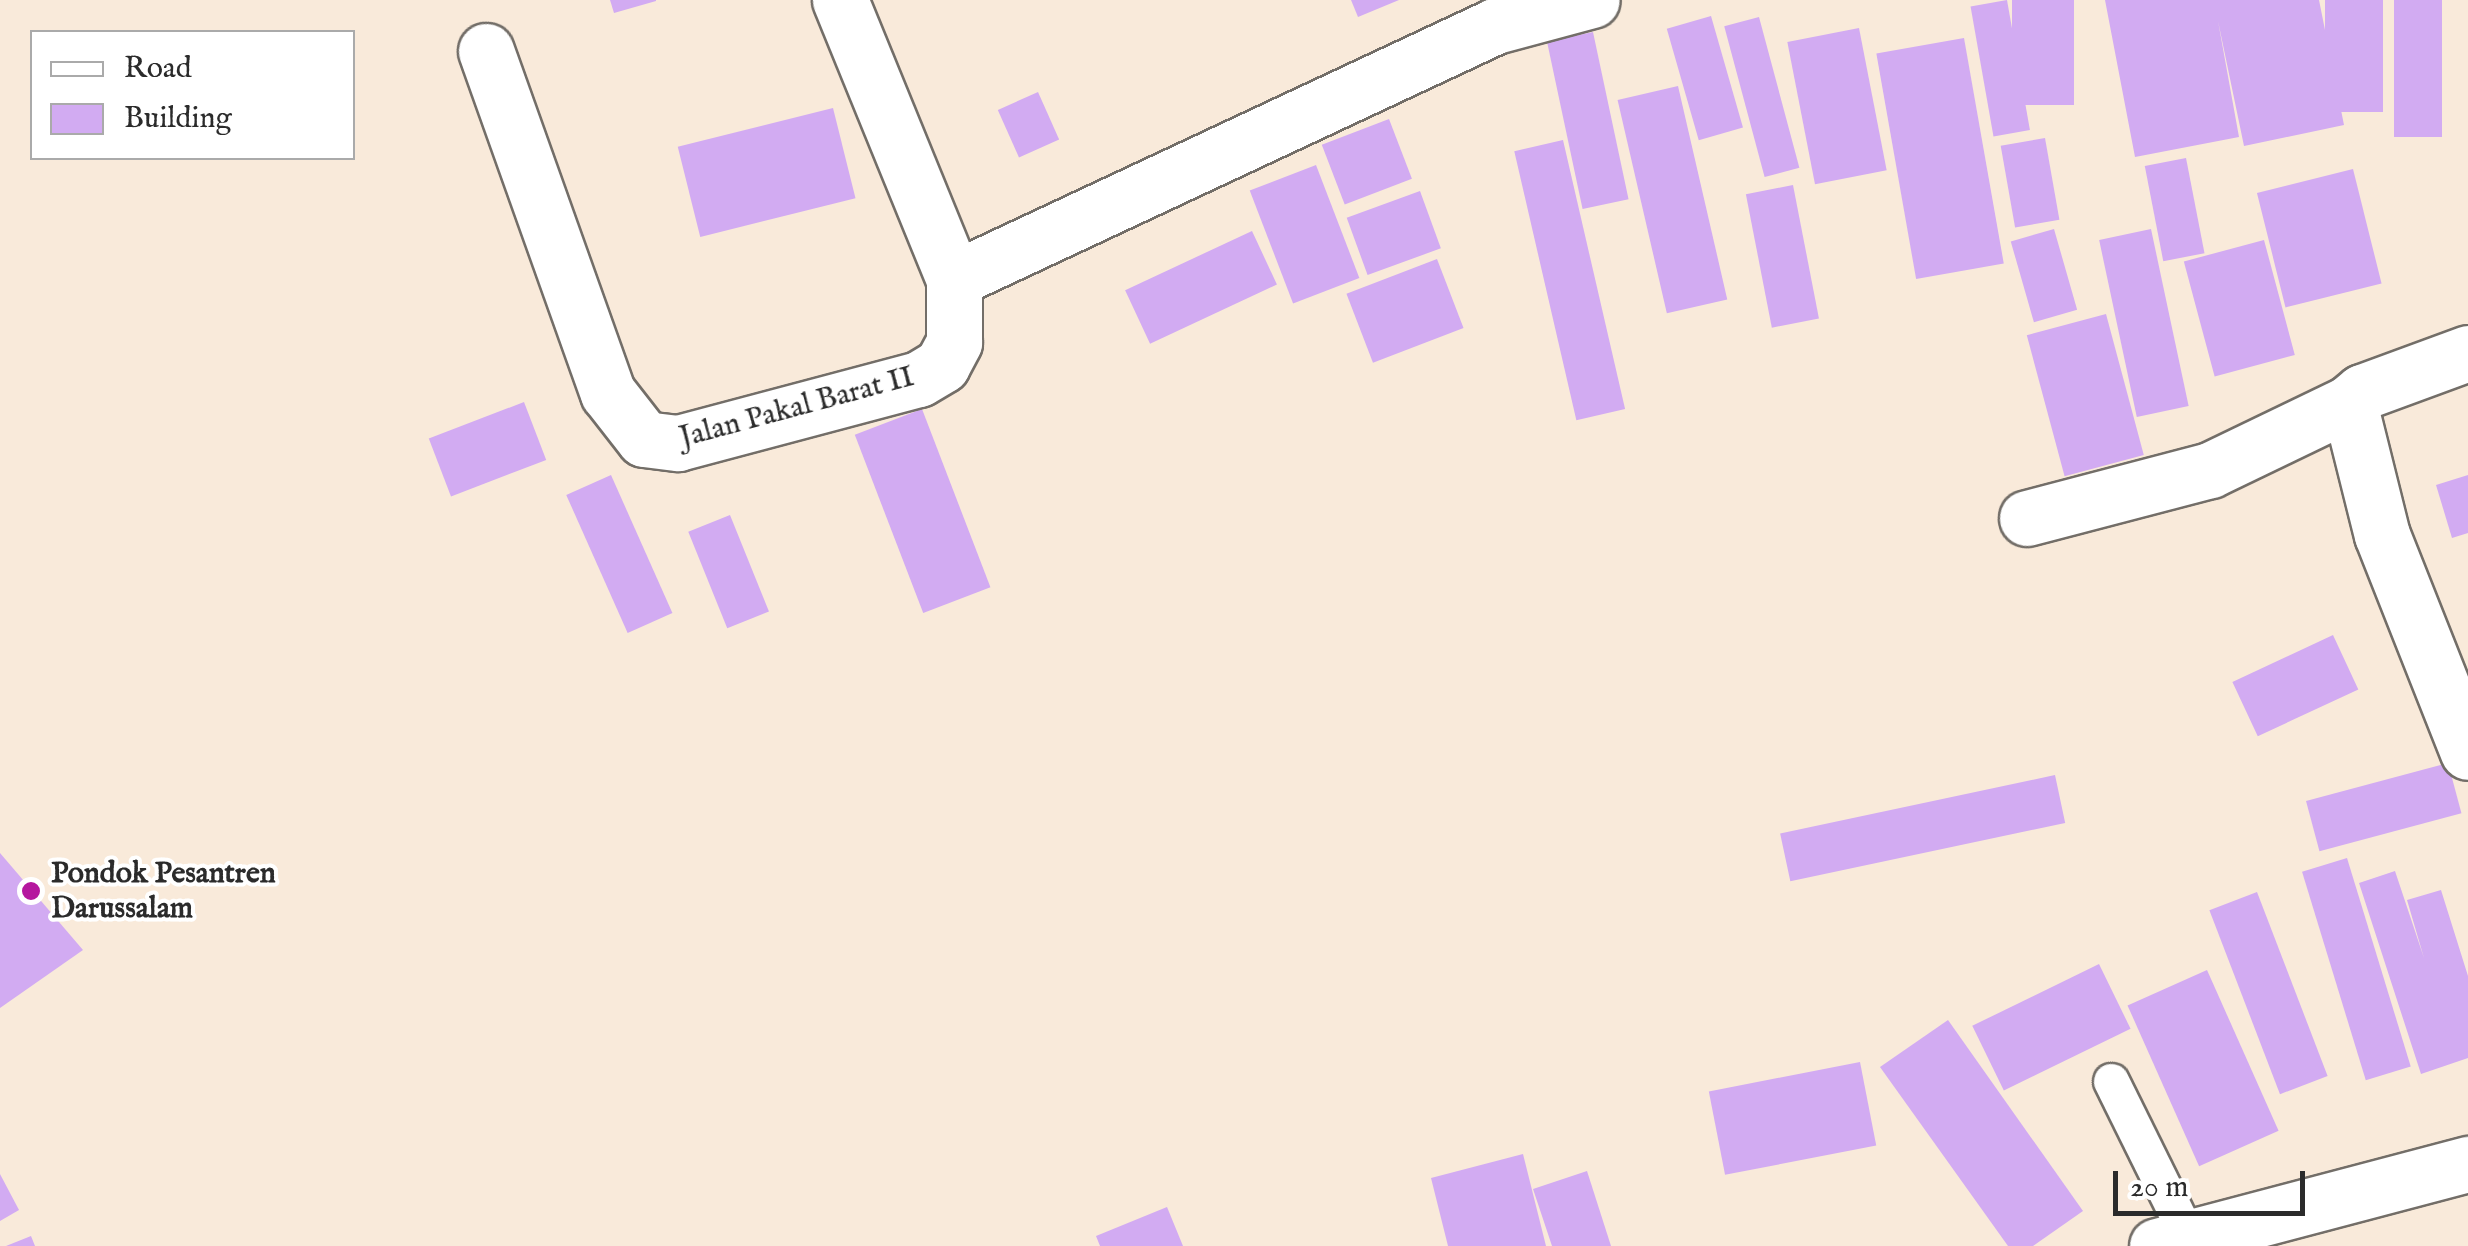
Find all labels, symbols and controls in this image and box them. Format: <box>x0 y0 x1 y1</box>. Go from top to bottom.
legend <box>30 30 355 160</box>
text: Road <box>124 50 192 88</box>
text: Building <box>124 100 232 138</box>
street label: Jalan Pakal Barat II <box>676 359 918 457</box>
place label: Pondok Pesantren Darussalam <box>51 856 276 926</box>
marker: Pondok Pesantren Darussalam <box>20 880 42 902</box>
scale bar <box>2118 1151 2310 1213</box>
text: 20 m <box>2130 1169 2189 1207</box>

